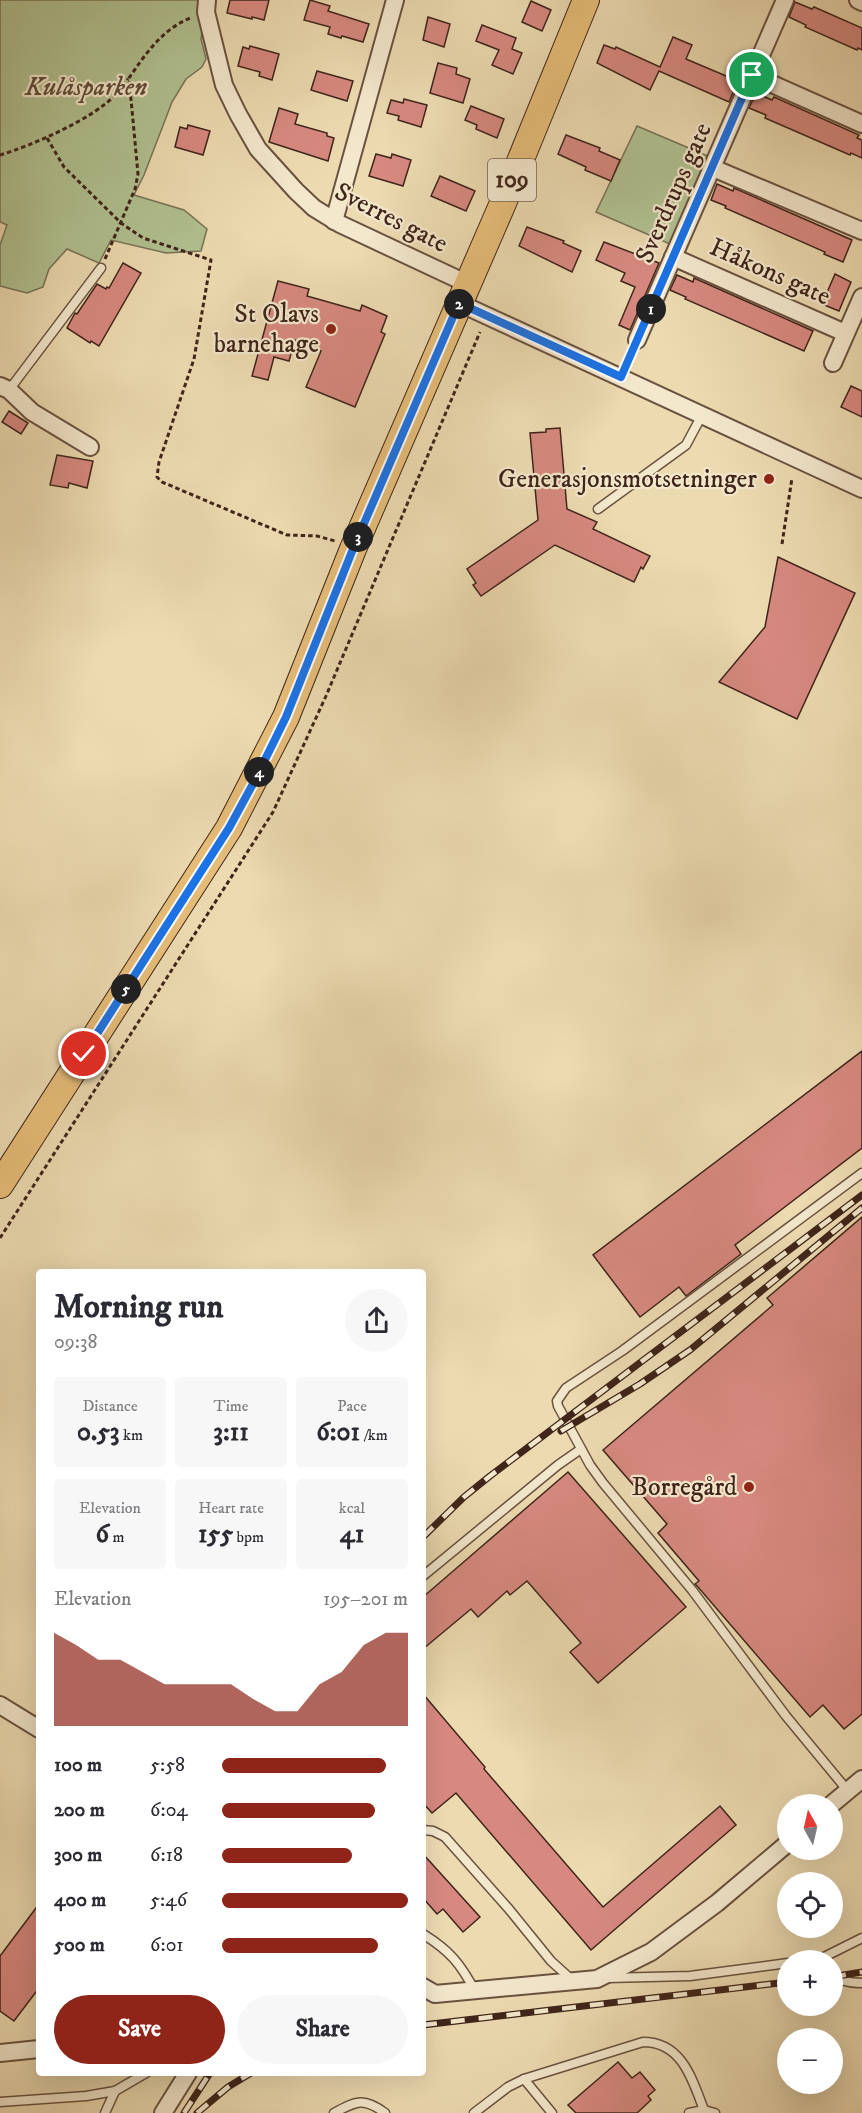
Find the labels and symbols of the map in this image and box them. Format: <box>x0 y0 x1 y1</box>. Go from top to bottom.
pin <box>726 49 777 100</box>
park label: Kulåsparken <box>24 71 147 104</box>
street label: Sverdrups gate <box>628 118 720 268</box>
road number: 109 <box>488 159 536 201</box>
street label: Sverres gate <box>329 175 453 261</box>
street label: Håkons gate <box>704 231 836 313</box>
pin: 2 <box>444 289 474 319</box>
pin: 1 <box>636 294 666 324</box>
place label: St Olavs barnehage <box>214 298 319 361</box>
marker: St Olavs barnehage <box>324 322 338 336</box>
place label: Generasjonsmotsetninger <box>498 463 757 496</box>
marker: Generasjonsmotsetninger <box>762 472 776 486</box>
pin: 3 <box>343 522 373 552</box>
pin: 4 <box>244 757 274 787</box>
pin: 5 <box>111 974 141 1004</box>
pin <box>58 1028 109 1079</box>
place label: Borregård <box>632 1471 737 1504</box>
marker: Borregård <box>742 1480 756 1494</box>
north arrow <box>777 1794 843 1860</box>

